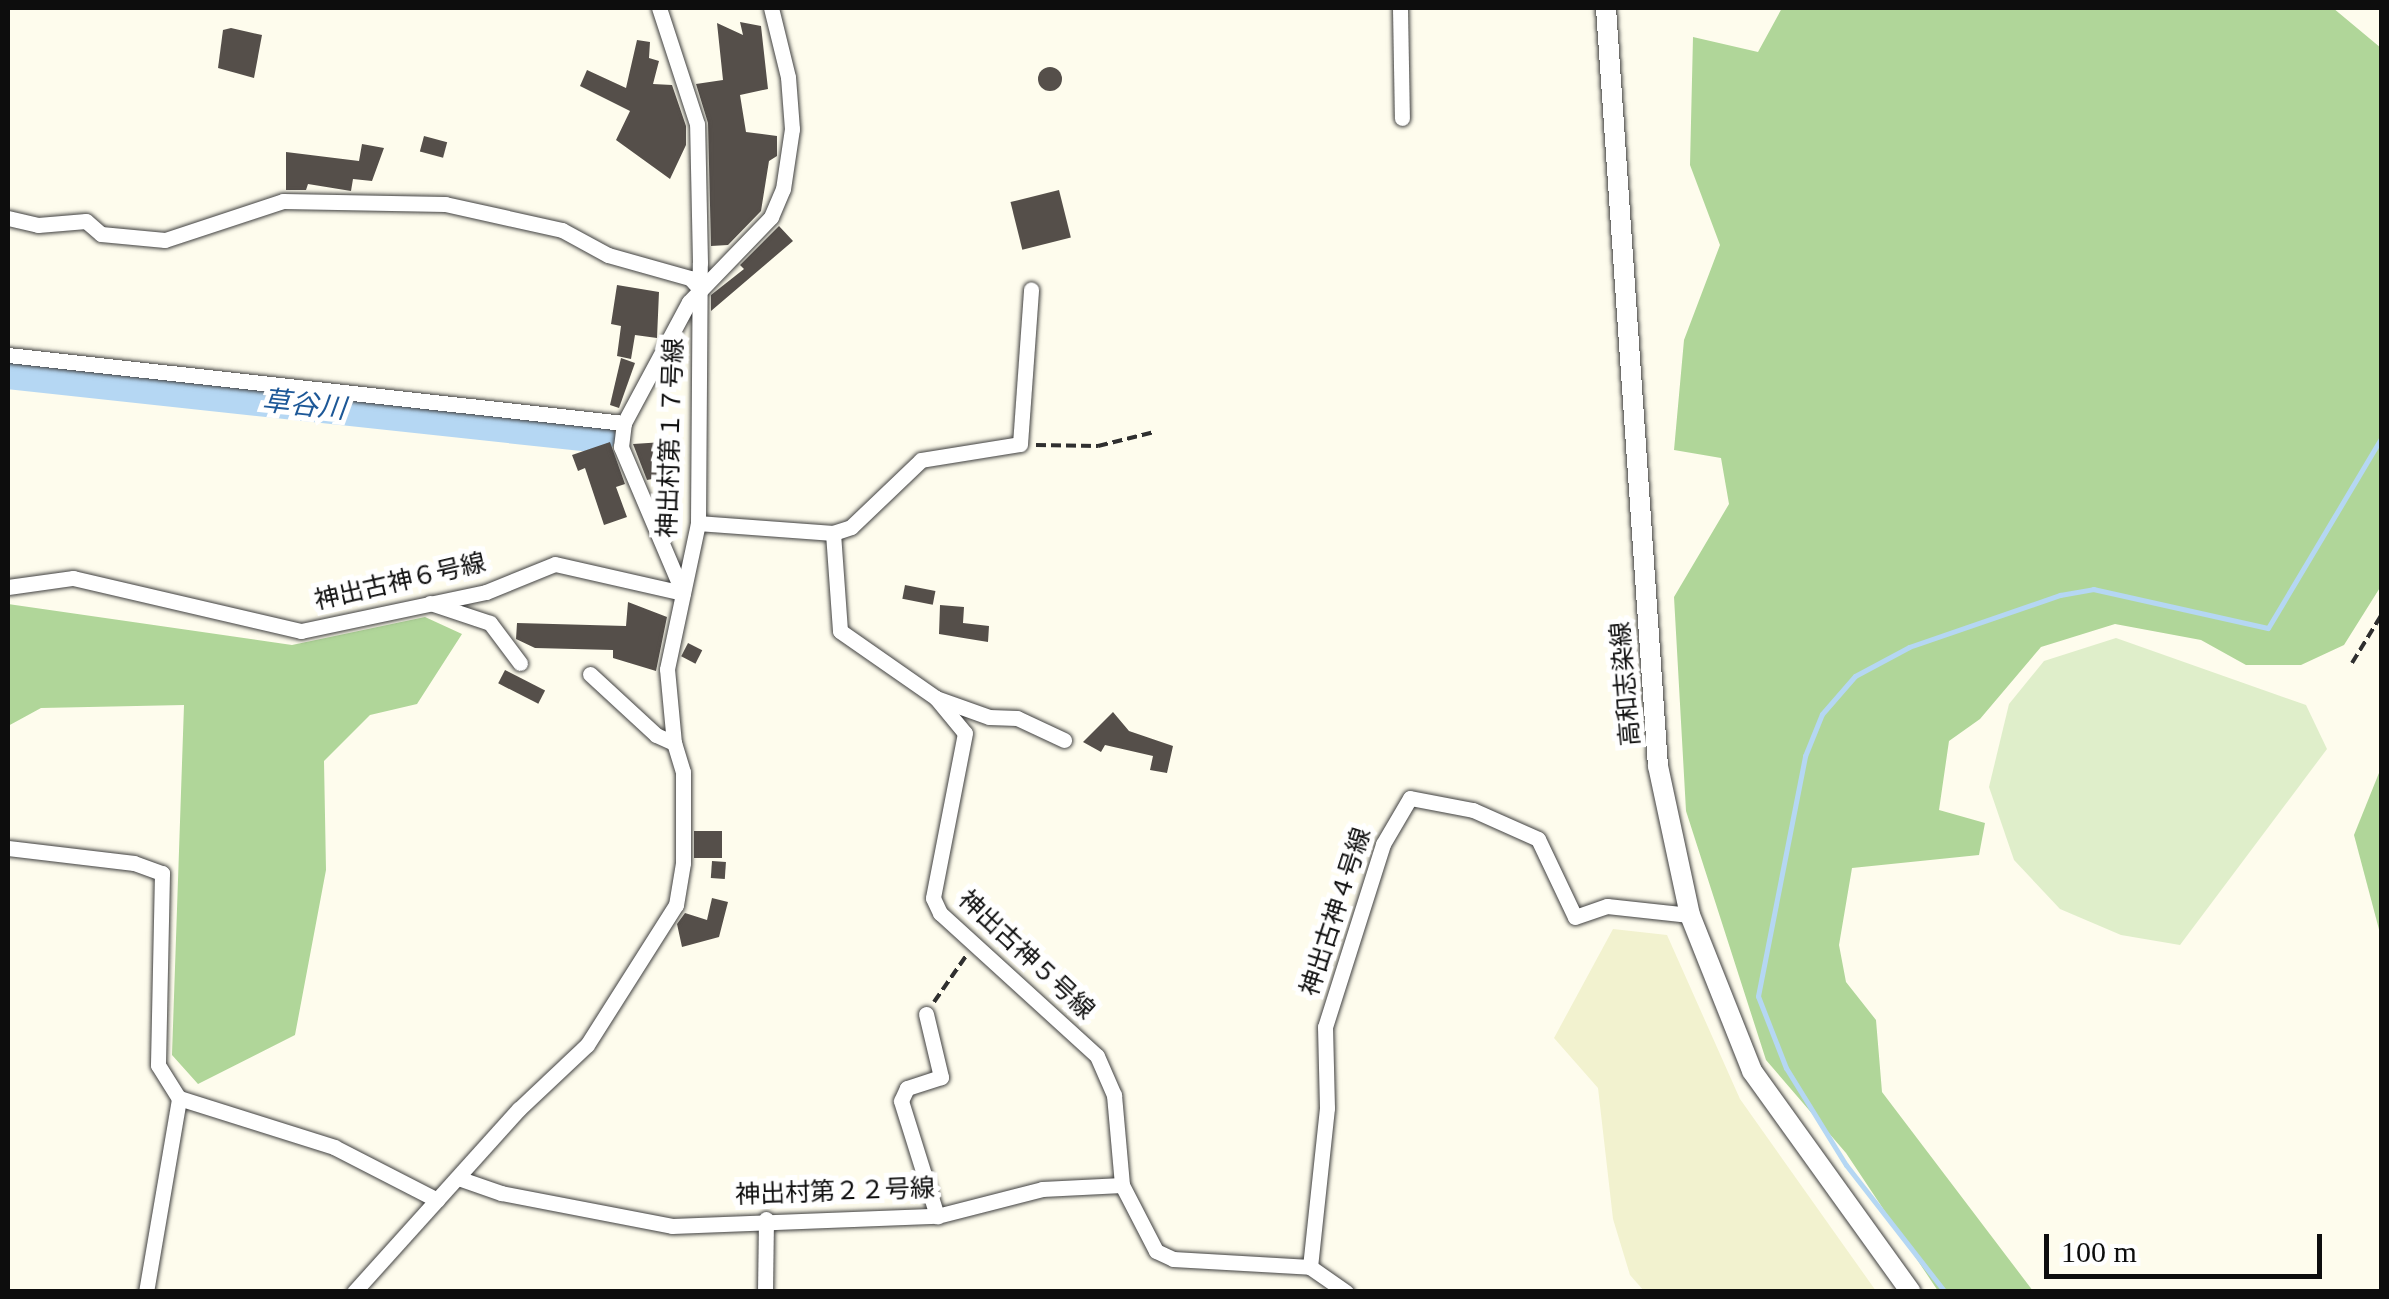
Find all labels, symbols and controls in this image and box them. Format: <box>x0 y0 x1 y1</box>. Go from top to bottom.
street label: 神出村第１７号線 <box>653 338 689 538</box>
water label: 草谷川 <box>260 384 348 426</box>
street label: 神出古神６号線 <box>311 548 489 616</box>
street label: 高和志染線 <box>1606 620 1646 748</box>
street label: 神出古神４号線 <box>1295 824 1377 1000</box>
street label: 神出古神５号線 <box>952 884 1100 1026</box>
street label: 神出村第２２号線 <box>735 1174 935 1210</box>
scale bar <box>2049 1214 2326 1276</box>
text: 100 m <box>2061 1235 2137 1268</box>

